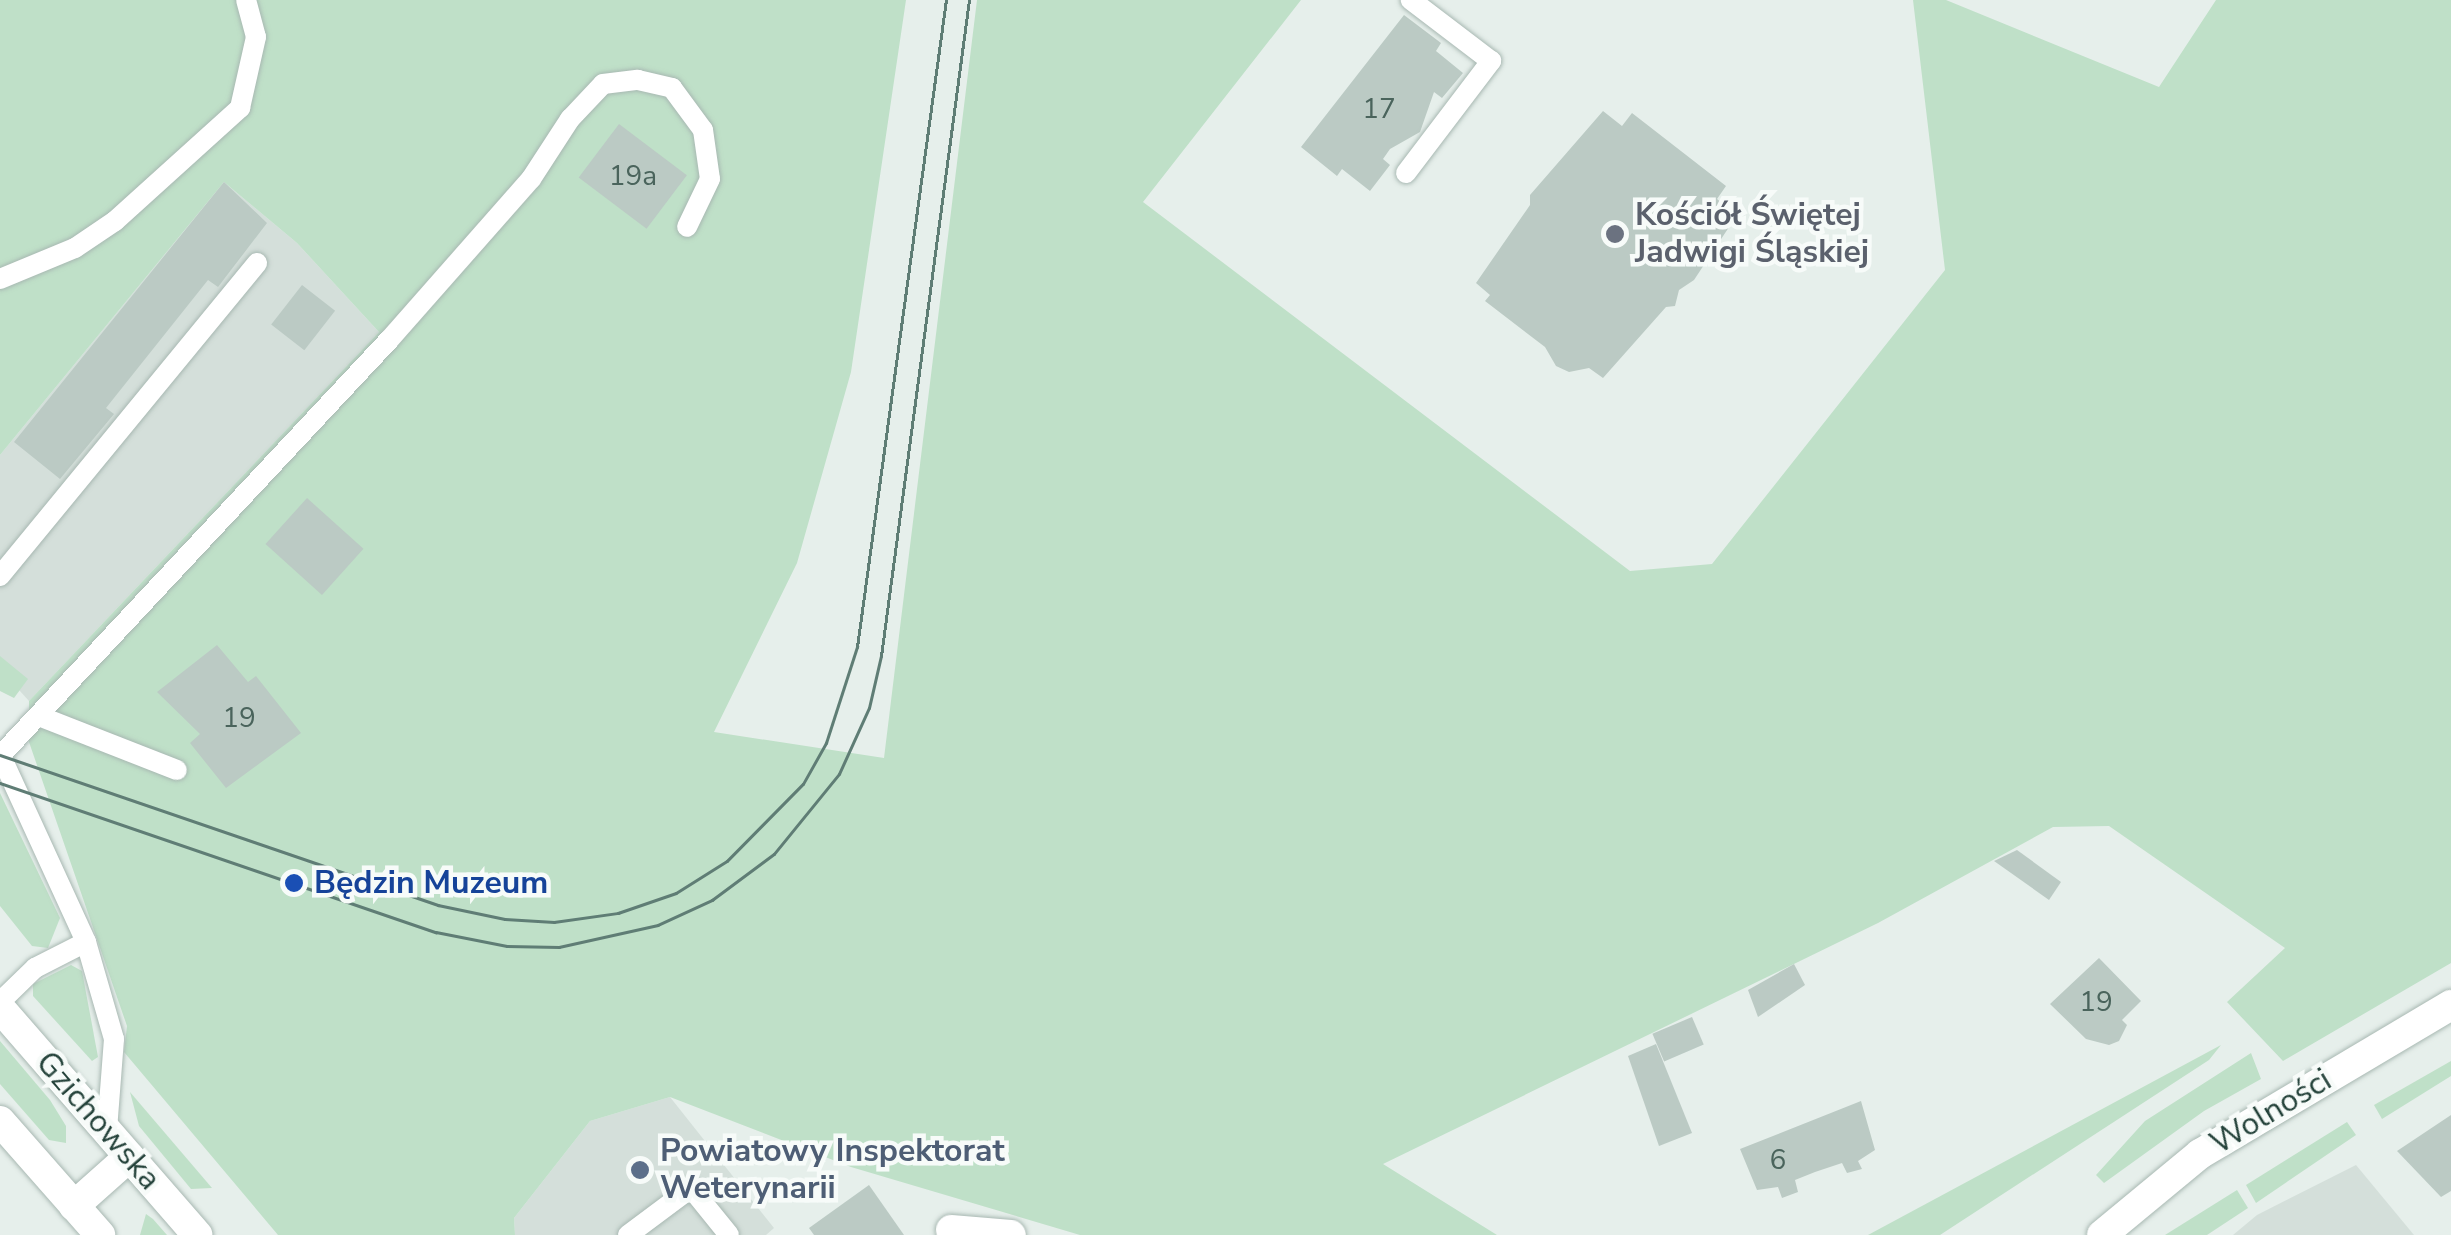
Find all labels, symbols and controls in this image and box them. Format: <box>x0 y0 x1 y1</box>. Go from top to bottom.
house number: 17 <box>1362 92 1396 126</box>
house number: 19a <box>609 159 657 193</box>
place label: Kościół Świętej Jadwigi Śląskiej <box>1635 197 1869 272</box>
marker: Kościół Świętej Jadwigi Śląskiej <box>1604 223 1626 245</box>
house number: 19 <box>222 701 256 735</box>
place label: Będzin Muzeum <box>314 864 548 902</box>
marker: Będzin Muzeum <box>283 872 305 894</box>
house number: 19 <box>2079 985 2113 1019</box>
street label: Gzichowska <box>27 1044 169 1198</box>
street label: Wolności <box>2204 1061 2338 1163</box>
place label: Powiatowy Inspektorat Weterynarii <box>660 1133 1005 1208</box>
house number: 6 <box>1770 1143 1786 1177</box>
marker: Powiatowy Inspektorat Weterynarii <box>629 1159 651 1181</box>

